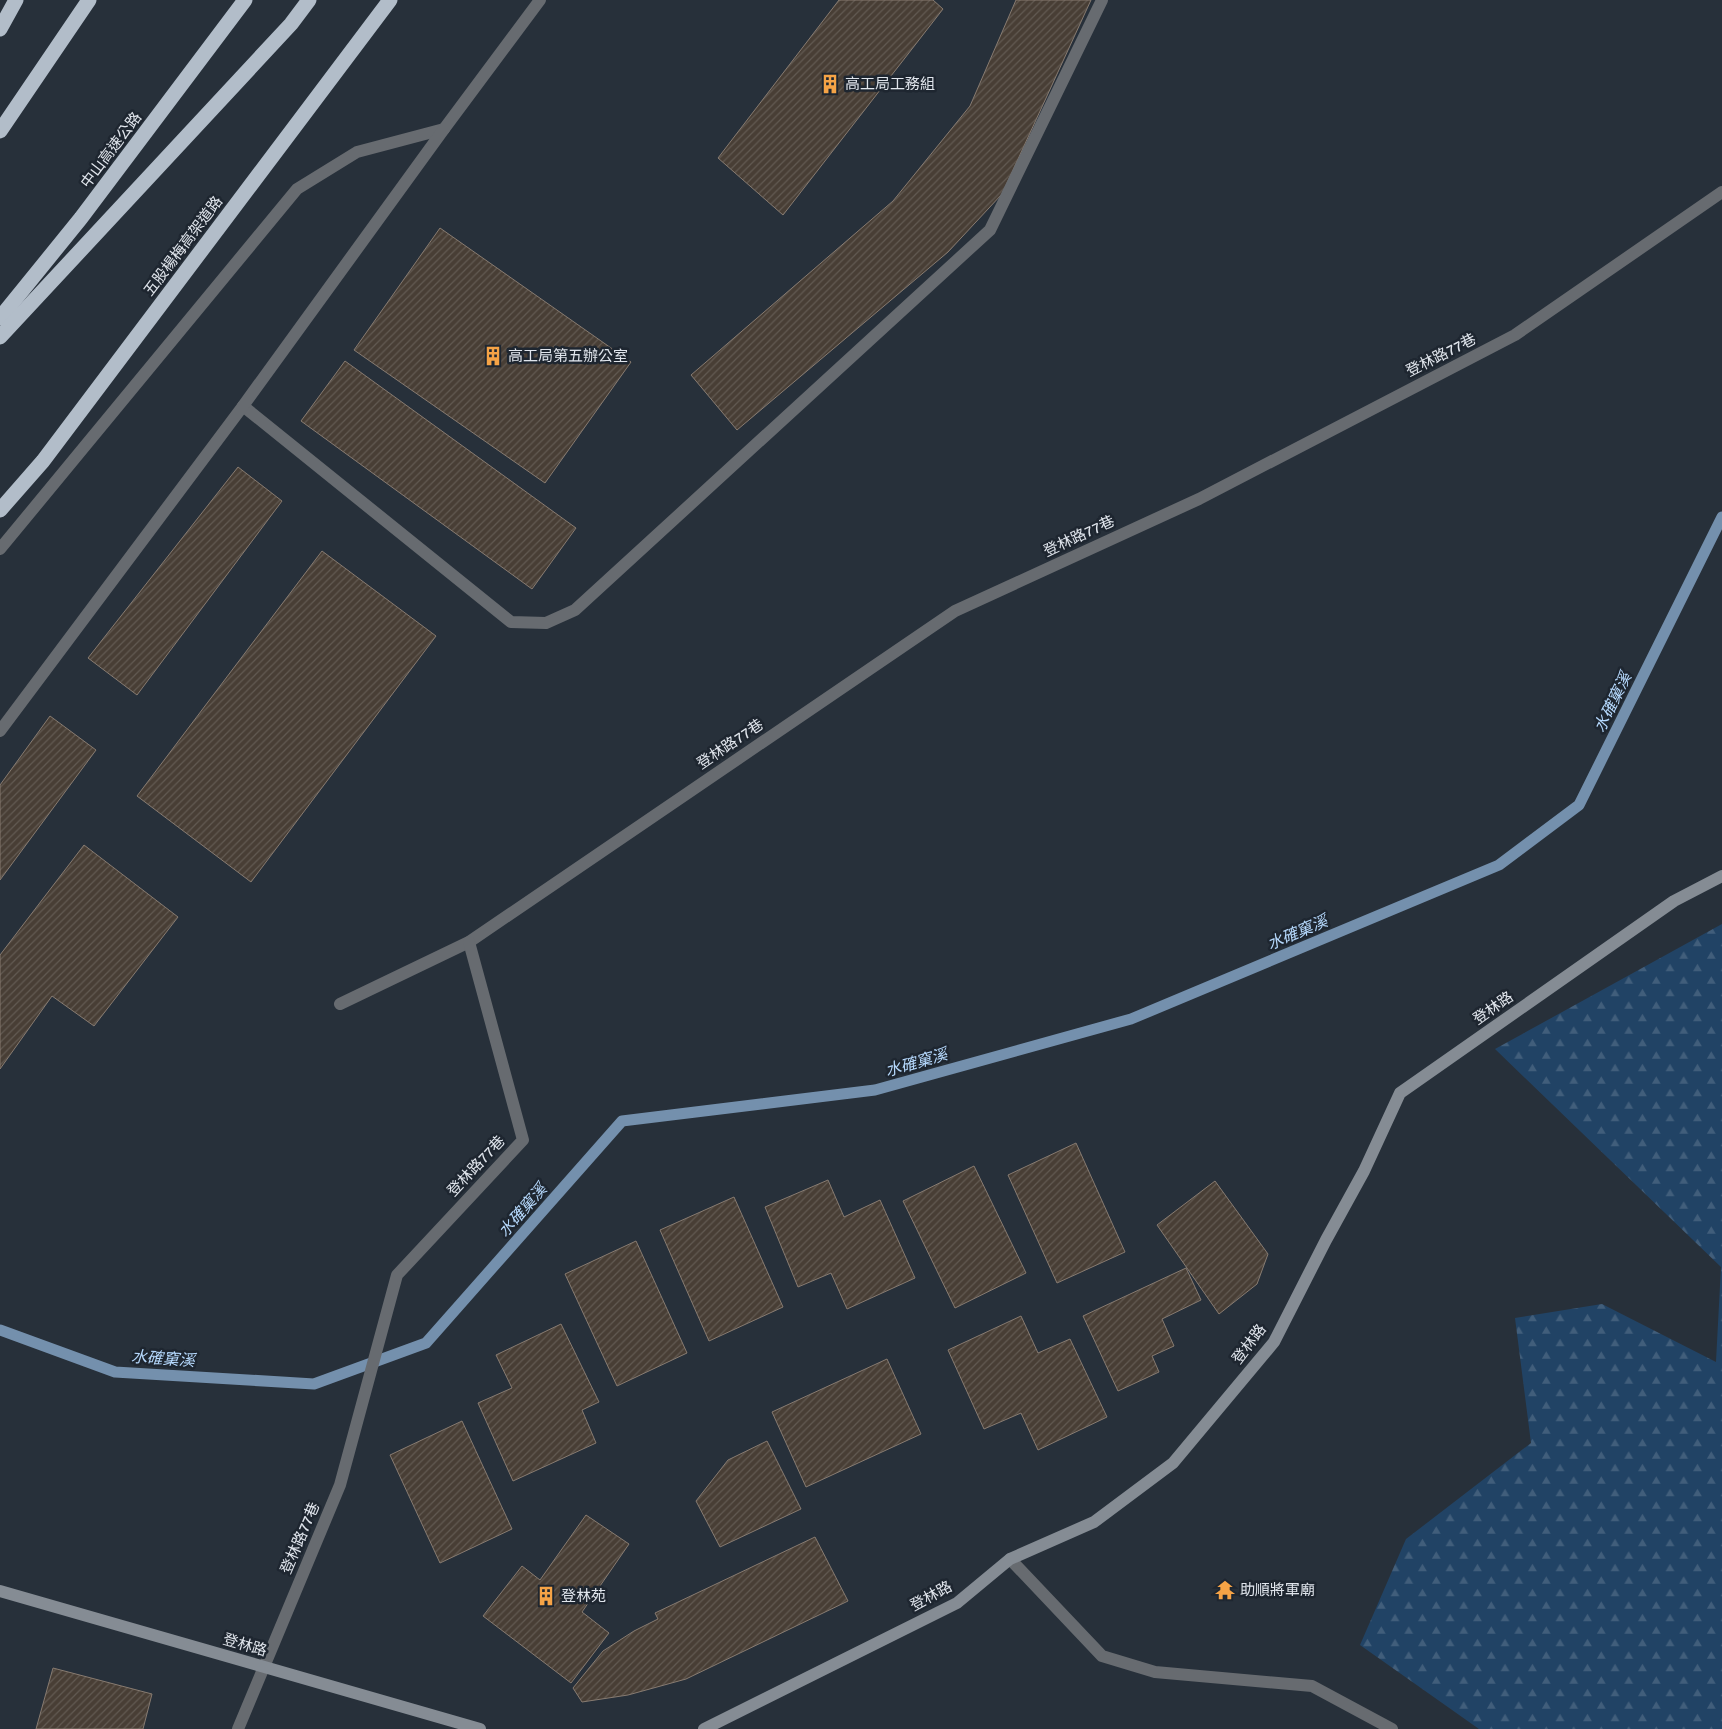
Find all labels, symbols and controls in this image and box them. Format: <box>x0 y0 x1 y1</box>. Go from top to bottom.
building icon: 高工局工務組 <box>819 73 841 95</box>
place label: 高工局工務組 <box>845 75 935 93</box>
street label: 中山高速公路 <box>77 109 145 191</box>
street label: 五股楊梅高架道路 <box>140 193 226 299</box>
street label: 登林路77巷 <box>1403 330 1479 380</box>
building icon: 高工局第五辦公室 <box>482 345 504 367</box>
place label: 高工局第五辦公室 <box>508 347 628 365</box>
street label: 登林路77巷 <box>1041 512 1117 560</box>
water label: 水確窠溪 <box>1590 668 1637 736</box>
street label: 登林路77巷 <box>693 715 767 773</box>
water label: 水確窠溪 <box>1264 910 1333 955</box>
street label: 登林路 <box>1469 988 1517 1028</box>
water label: 水確窠溪 <box>883 1044 952 1081</box>
street label: 登林路77巷 <box>443 1132 509 1200</box>
water label: 水確窠溪 <box>494 1178 553 1241</box>
street label: 登林路 <box>1228 1321 1270 1367</box>
water label: 水確窠溪 <box>130 1347 198 1371</box>
street label: 登林路77巷 <box>277 1499 323 1577</box>
street label: 登林路 <box>907 1577 955 1615</box>
temple icon: 助順將軍廟 <box>1214 1579 1236 1601</box>
place label: 助順將軍廟 <box>1240 1581 1315 1599</box>
building icon: 登林苑 <box>535 1585 557 1607</box>
place label: 登林苑 <box>561 1587 606 1605</box>
street label: 登林路 <box>221 1630 269 1660</box>

